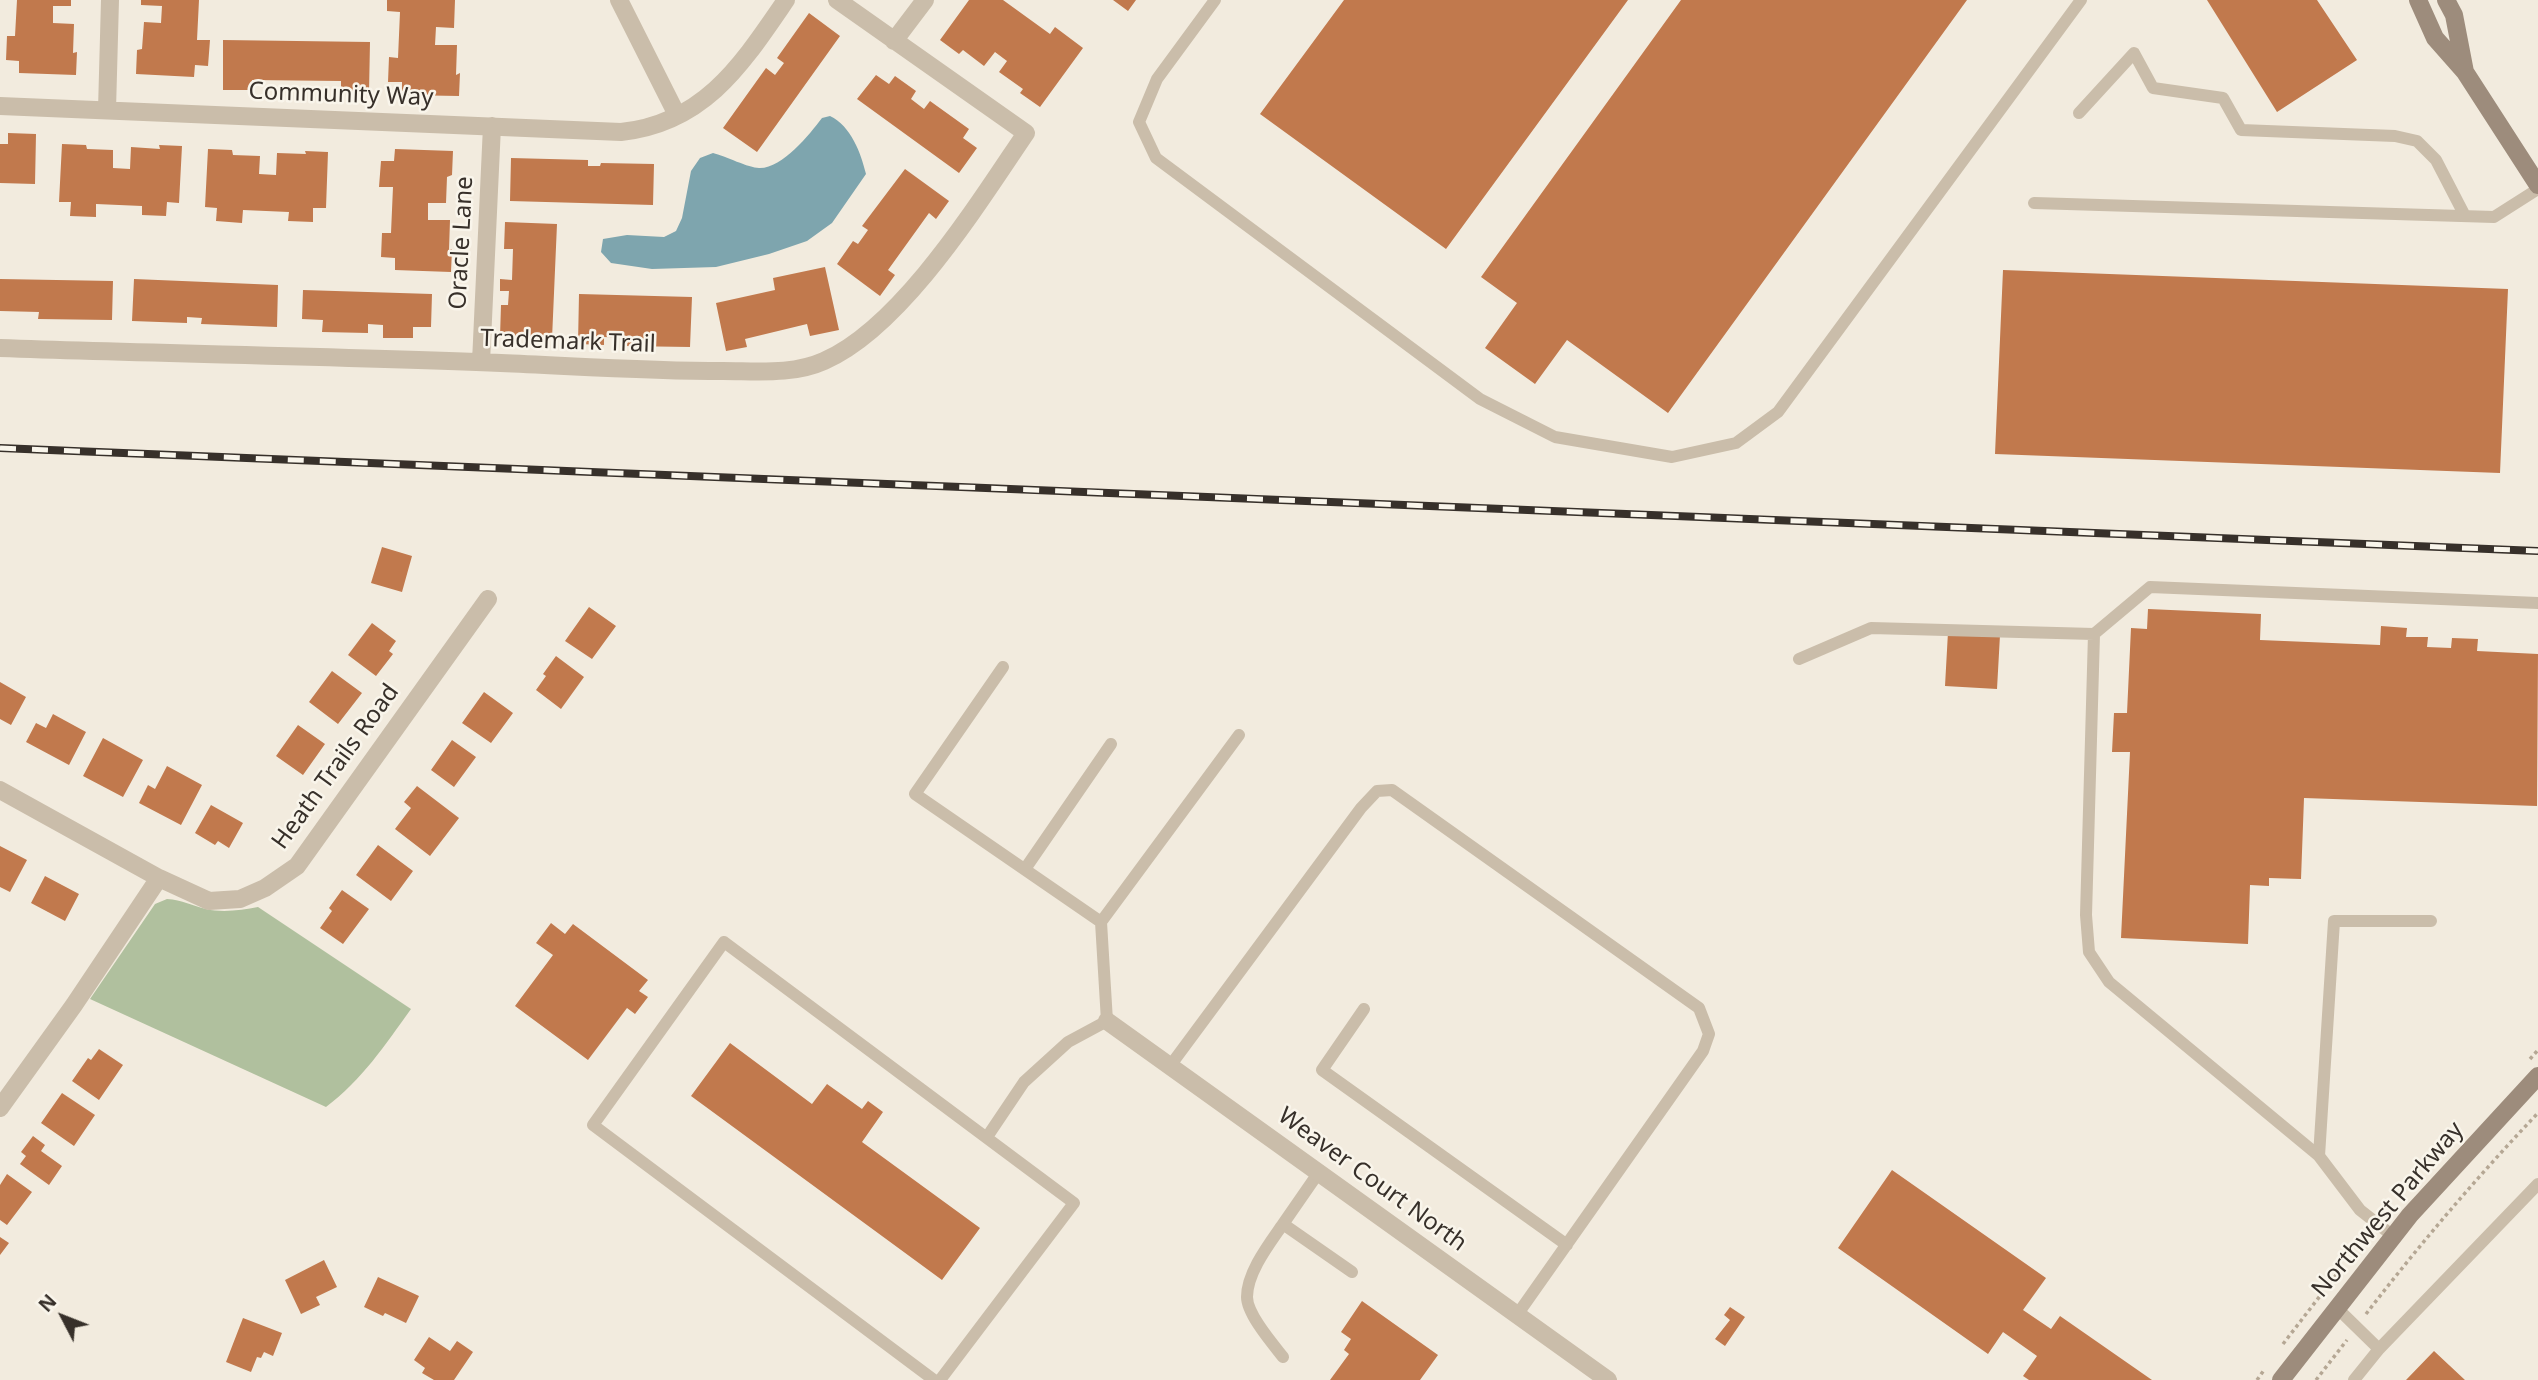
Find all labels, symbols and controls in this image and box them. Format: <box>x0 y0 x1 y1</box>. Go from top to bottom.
street label: Community Way <box>248 77 434 113</box>
street label: Oracle Lane <box>444 176 480 310</box>
street label: Trademark Trail <box>480 325 656 359</box>
street label: Heath Trails Road <box>266 679 406 855</box>
street label: Weaver Court North <box>1272 1102 1472 1258</box>
street label: Northwest Parkway <box>2306 1116 2470 1304</box>
north arrow <box>28 1282 98 1352</box>
text: N <box>33 1289 62 1317</box>

